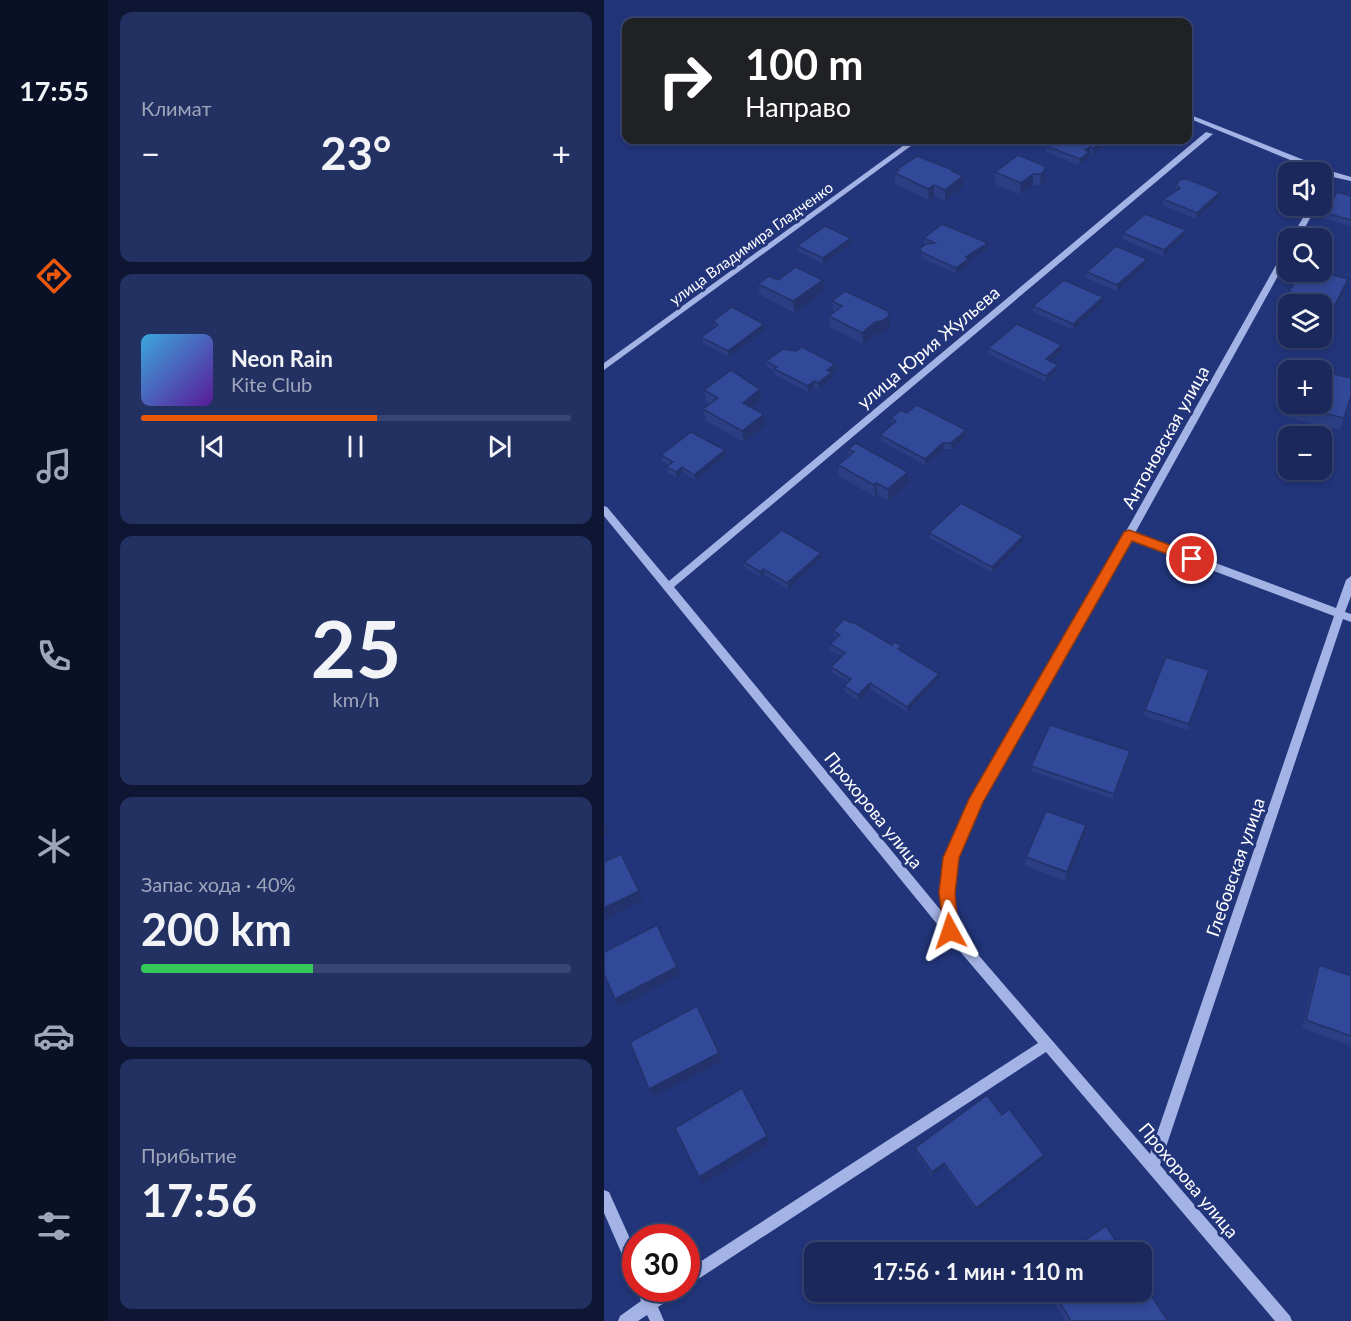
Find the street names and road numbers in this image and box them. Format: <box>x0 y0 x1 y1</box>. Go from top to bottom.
street label: улица Владимира Гладченко <box>666 178 836 308</box>
street label: улица Юрия Жульева <box>852 281 1004 413</box>
street label: Антоновская улица <box>1117 362 1213 512</box>
street label: Прохорова улица <box>820 747 928 873</box>
street label: Глебовская улица <box>1201 795 1269 939</box>
street label: Прохорова улица <box>1134 1118 1244 1242</box>

